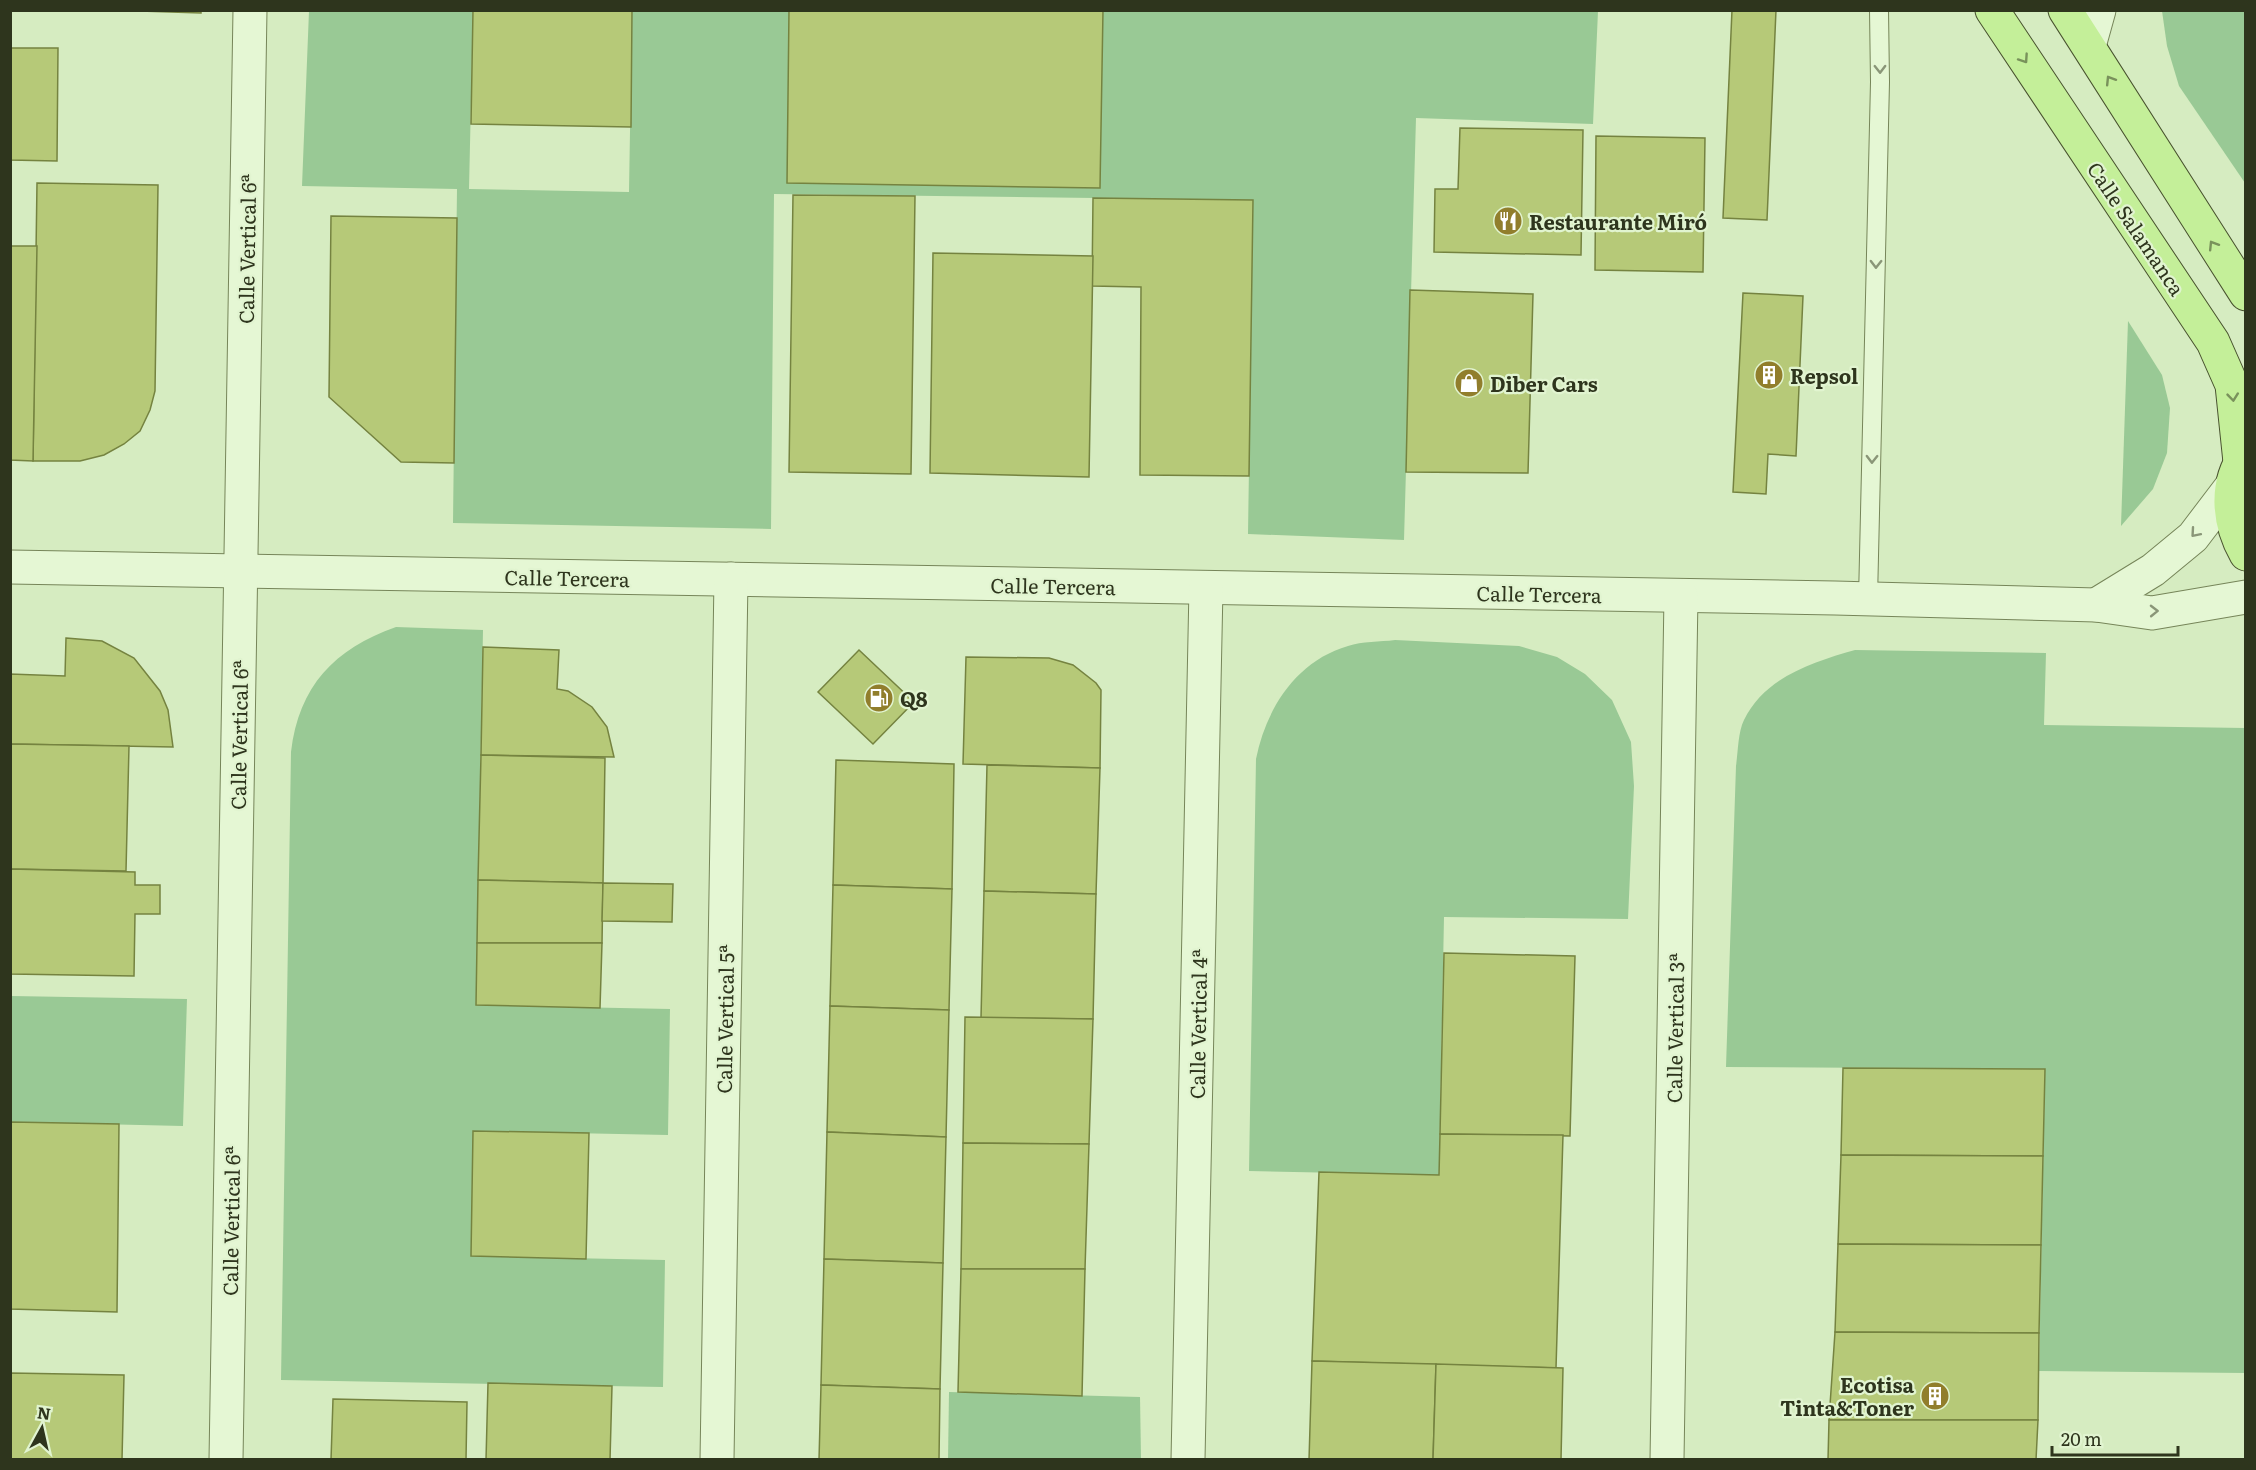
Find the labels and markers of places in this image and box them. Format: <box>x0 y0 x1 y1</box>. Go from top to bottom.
restaurant icon: Restaurante Miró <box>1492 205 1524 237</box>
place label: Restaurante Miró <box>1529 206 1707 236</box>
building icon: Repsol <box>1753 359 1785 391</box>
place label: Repsol <box>1790 360 1858 390</box>
shop icon: Diber Cars <box>1453 367 1485 399</box>
place label: Diber Cars <box>1490 368 1598 398</box>
fuel station icon: Q8 <box>863 682 895 714</box>
place label: Q8 <box>900 683 928 713</box>
place label: Ecotisa Tinta&Toner <box>1780 1369 1914 1422</box>
building icon: Ecotisa Tinta&Toner <box>1919 1380 1951 1412</box>

